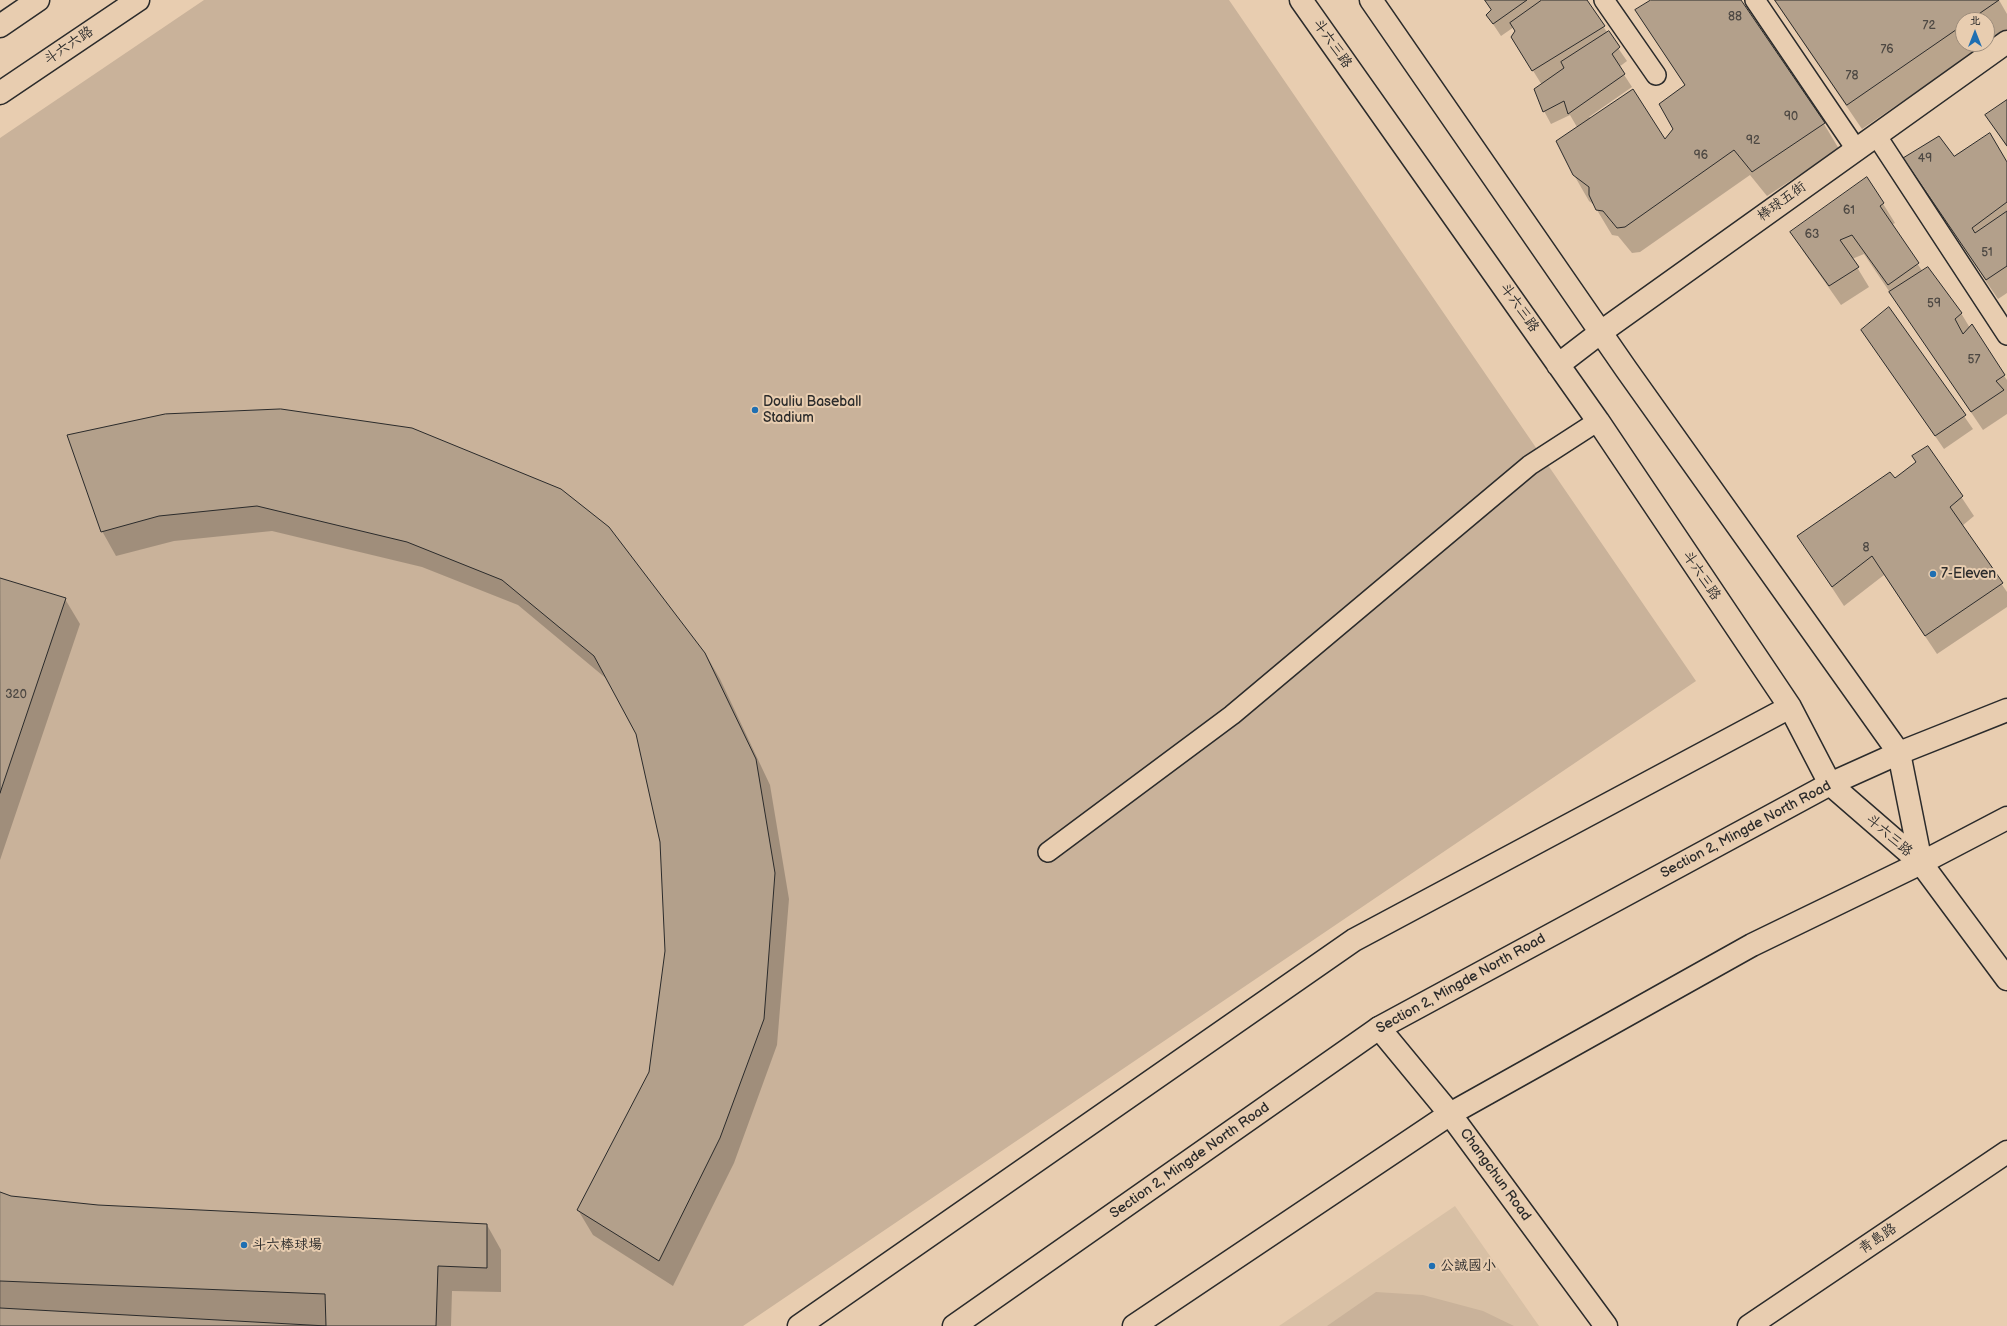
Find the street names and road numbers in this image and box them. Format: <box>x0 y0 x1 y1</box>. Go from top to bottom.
street label: 斗六三路 <box>1309 16 1355 72</box>
street label: 斗六六路 <box>41 23 97 69</box>
street label: 棒球五街 <box>1754 179 1810 225</box>
street label: 斗六三路 <box>1496 280 1542 336</box>
street label: 斗六三路 <box>1678 548 1724 604</box>
street label: Section 2, Mingde North Road <box>1658 778 1834 882</box>
street label: 斗六三路 <box>1862 811 1916 861</box>
street label: Section 2, Mingde North Road <box>1373 930 1549 1038</box>
street label: Section 2, Mingde North Road <box>1107 1099 1273 1223</box>
street label: Changchun Road <box>1456 1126 1534 1224</box>
street label: 青島路 <box>1856 1220 1900 1258</box>

